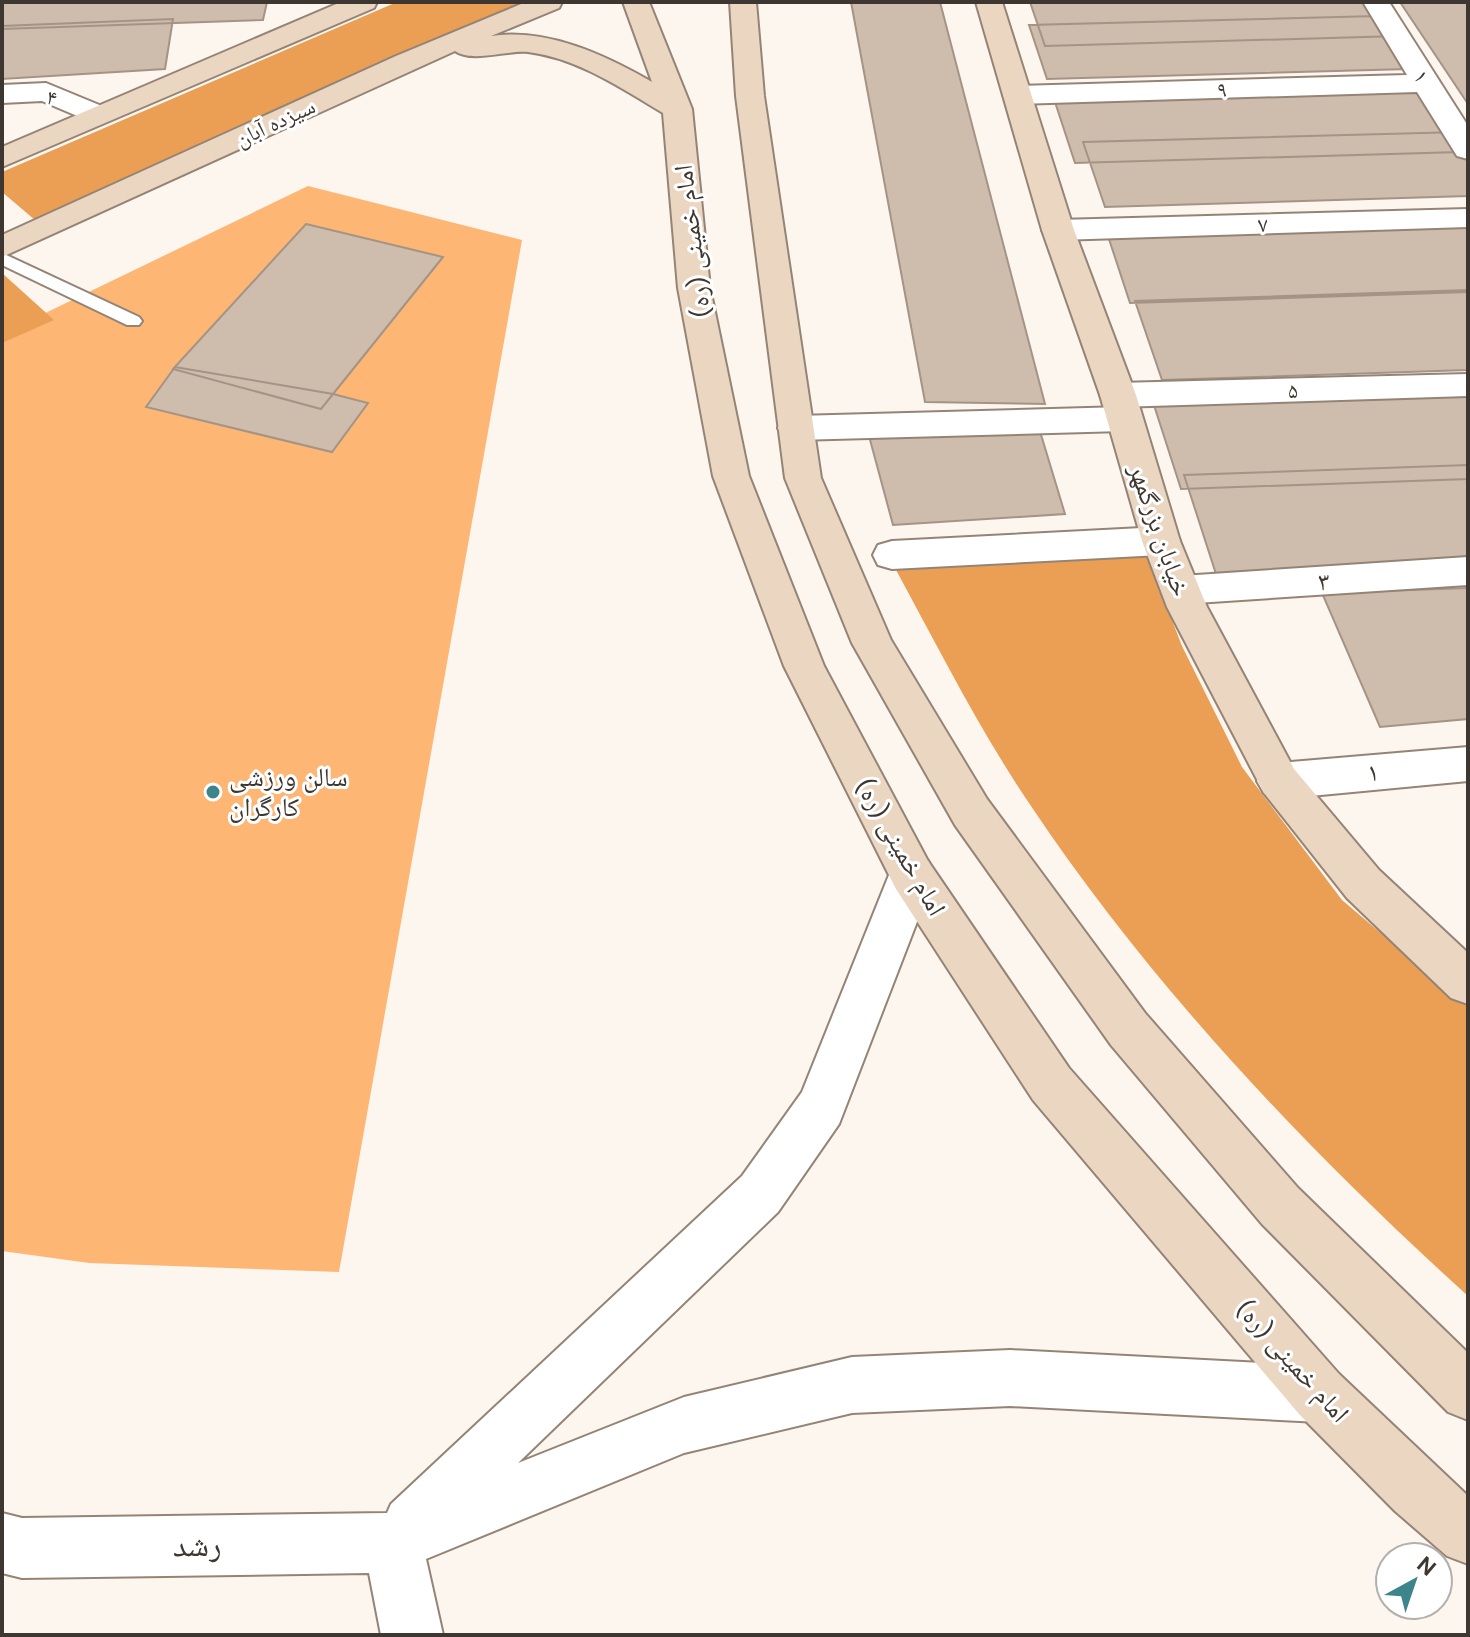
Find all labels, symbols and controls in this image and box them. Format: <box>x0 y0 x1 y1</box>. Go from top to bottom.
street label: ۱ <box>1407 64 1436 88</box>
street label: ۹ <box>1217 75 1227 104</box>
street label: ۴ <box>43 82 61 113</box>
street label: سیزده آبان <box>231 91 320 154</box>
street label: امام خمینی (ره) <box>666 163 719 319</box>
street label: ۷ <box>1258 210 1269 239</box>
street label: ۵ <box>1288 376 1298 405</box>
street label: خیابان بزرگمهر <box>1121 458 1199 601</box>
street label: ۳ <box>1317 564 1331 598</box>
street label: ۱ <box>1366 755 1380 789</box>
place label: سالن ورزشی کارگران <box>229 760 348 824</box>
street label: امام خمینی (ره) <box>847 772 954 922</box>
marker: سالن ورزشی کارگران <box>204 783 222 801</box>
street label: امام خمینی (ره) <box>1228 1293 1357 1430</box>
street label: رشد <box>172 1524 222 1566</box>
north arrow <box>1374 1541 1454 1621</box>
text: N <box>1411 1550 1442 1582</box>

